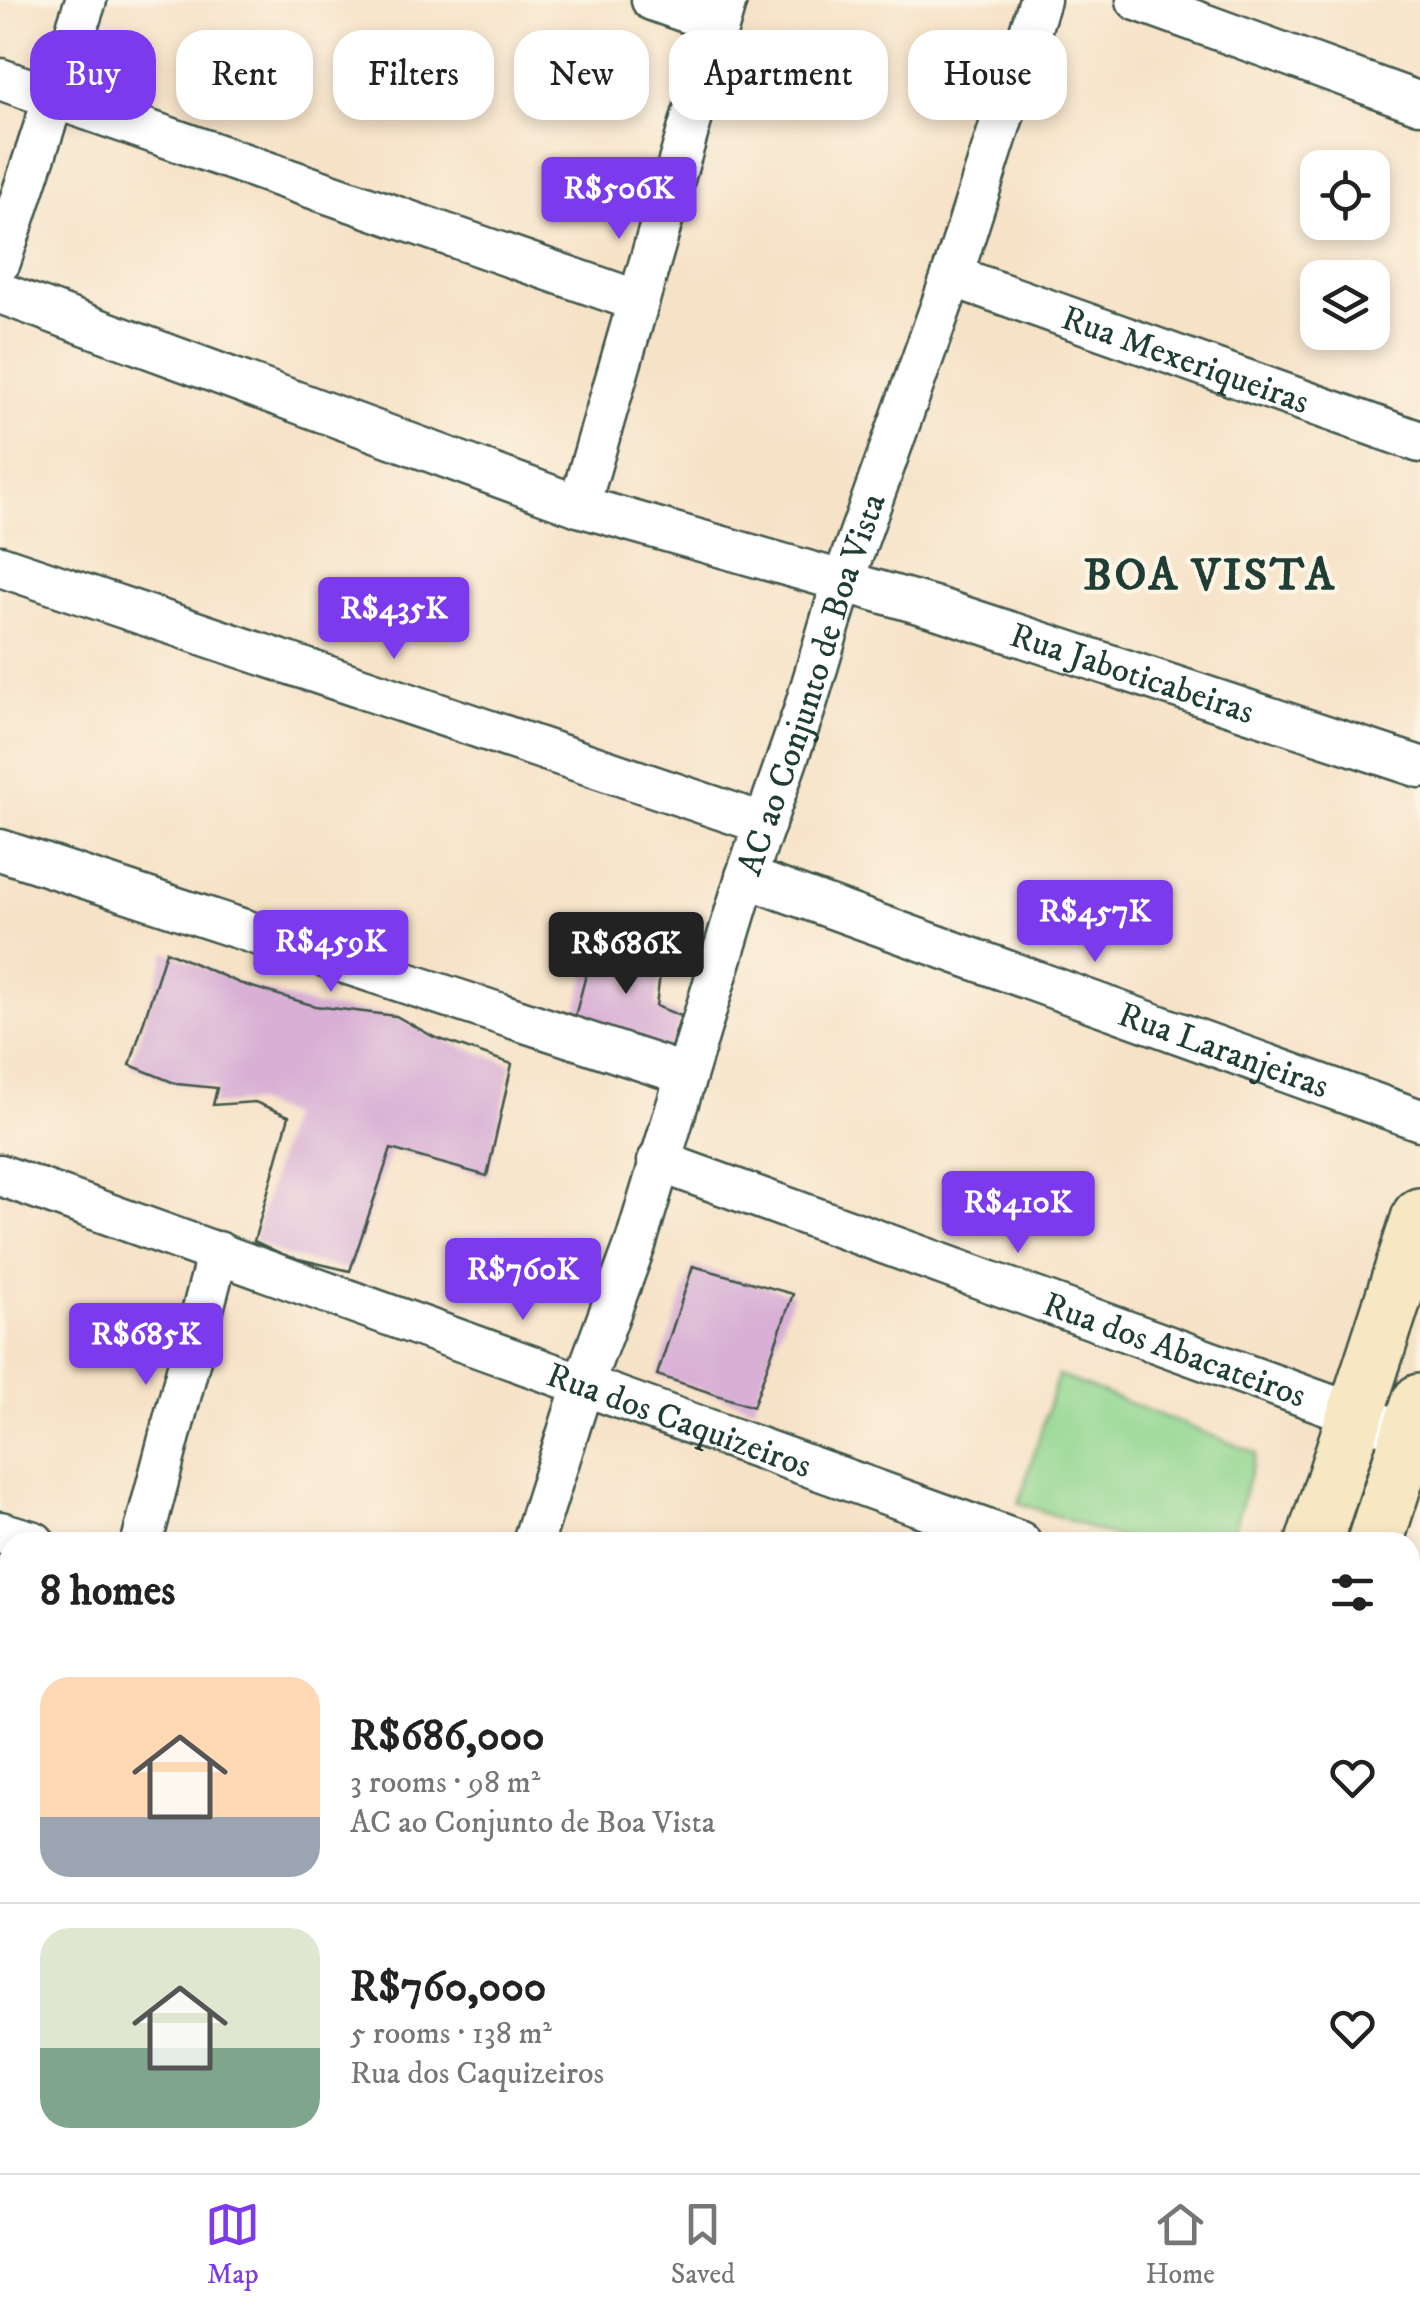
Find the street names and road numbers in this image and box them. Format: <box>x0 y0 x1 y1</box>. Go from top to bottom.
street label: Rua Mexeriqueiras <box>1055 297 1315 425</box>
street label: AC ao Conjunto de Boa Vista <box>728 488 897 882</box>
street label: Rua Jaboticabeiras <box>1004 614 1259 735</box>
street label: Rua Laranjeiras <box>1112 993 1334 1109</box>
street label: Rua dos Abacateiros <box>1037 1283 1312 1419</box>
street label: Rua dos Caquizeiros <box>540 1354 817 1489</box>

